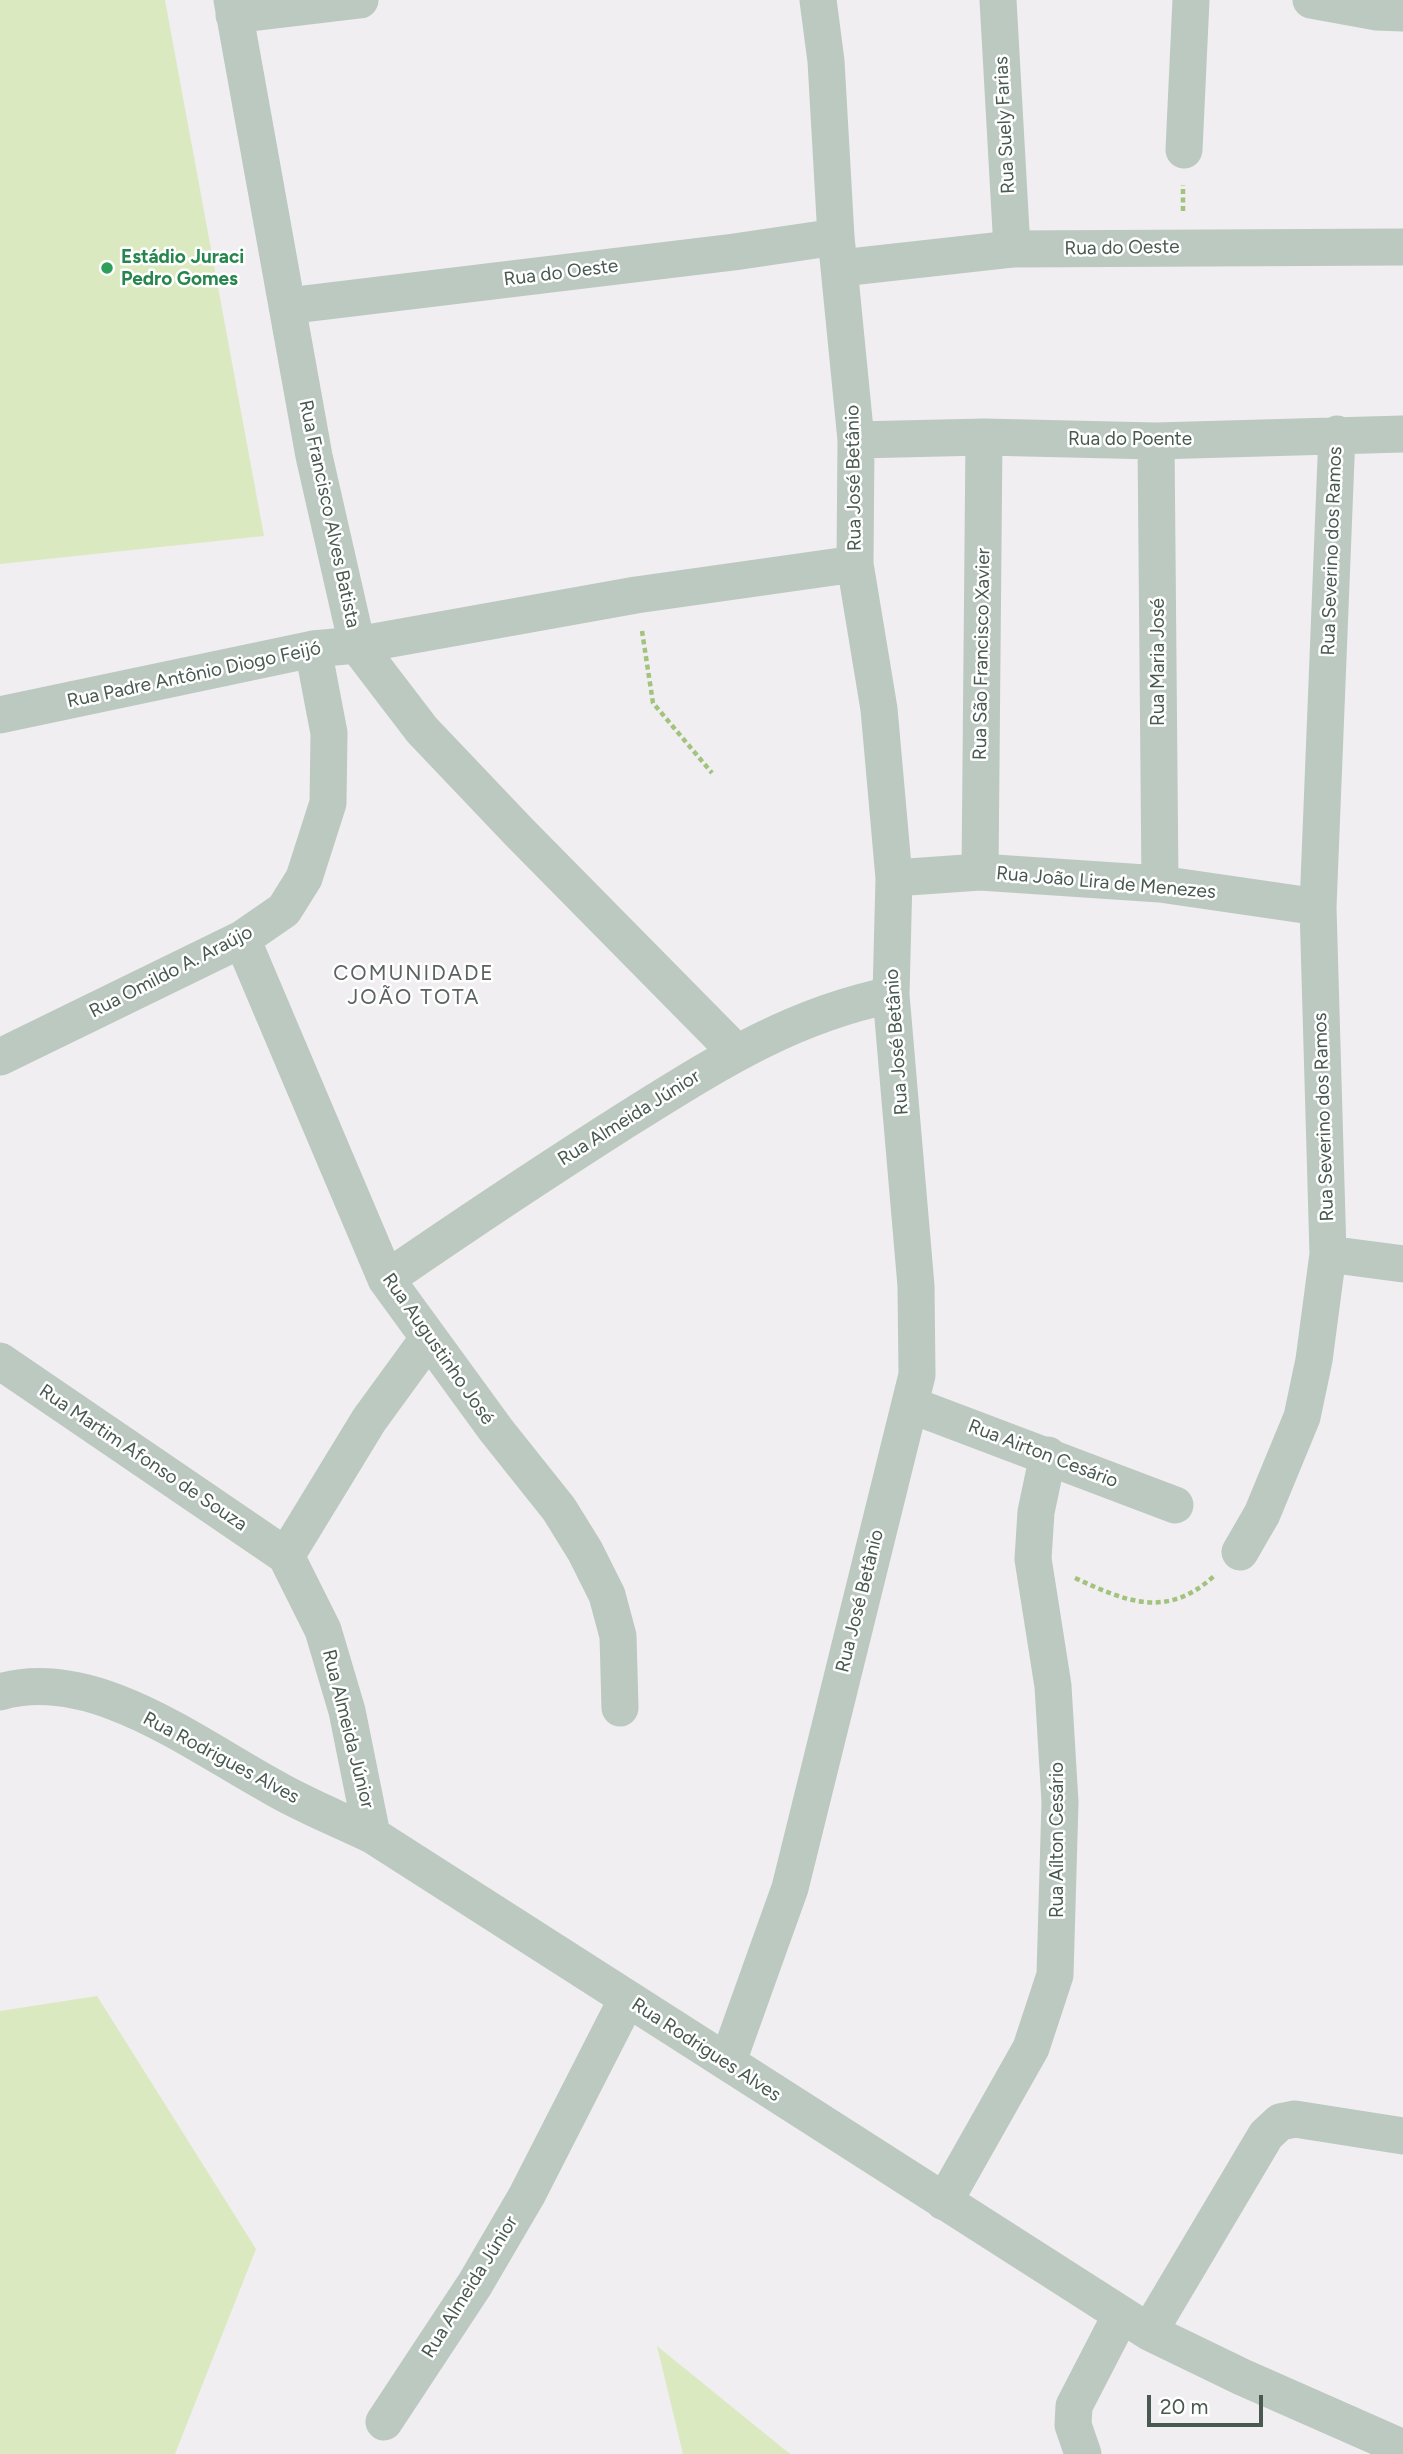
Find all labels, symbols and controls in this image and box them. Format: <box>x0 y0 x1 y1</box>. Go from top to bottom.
street label: Rua Suely Farias <box>990 56 1020 194</box>
street label: Rua do Oeste <box>1064 236 1180 260</box>
place label: Estádio Juraci Pedro Gomes <box>121 246 244 290</box>
street label: Rua do Oeste <box>502 255 620 291</box>
marker: Estádio Juraci Pedro Gomes <box>99 260 115 276</box>
street label: Rua Francisco Alves Batista <box>294 398 364 630</box>
street label: Rua José Betânio <box>841 405 867 551</box>
street label: Rua do Poente <box>1068 428 1192 450</box>
street label: Rua Severino dos Ramos <box>1317 446 1347 656</box>
street label: Rua São Francisco Xavier <box>969 548 995 760</box>
street label: Rua Maria José <box>1147 598 1169 726</box>
street label: Rua Padre Antônio Diogo Feijó <box>65 637 323 713</box>
street label: Rua João Lira de Menezes <box>995 862 1217 904</box>
street label: Rua Omildo A. Araújo <box>85 921 257 1023</box>
district label: COMUNIDADE JOÃO TOTA <box>334 961 494 1011</box>
street label: Rua José Betânio <box>881 968 913 1116</box>
street label: Rua Severino dos Ramos <box>1309 1012 1339 1222</box>
street label: Rua Almeida Júnior <box>554 1065 704 1171</box>
street label: Rua Augustinho José <box>377 1269 499 1429</box>
street label: Rua Martim Afonso de Souza <box>35 1380 251 1536</box>
street label: Rua Airton Cesário <box>965 1415 1121 1493</box>
street label: Rua José Betânio <box>831 1527 889 1675</box>
street label: Rua Almeida Júnior <box>317 1647 379 1811</box>
street label: Rua Rodrigues Alves <box>139 1707 303 1809</box>
street label: Rua Aílton Cesário <box>1046 1762 1068 1918</box>
street label: Rua Rodrigues Alves <box>627 1993 785 2107</box>
street label: Rua Almeida Júnior <box>417 2212 523 2362</box>
scale bar <box>1151 2380 1266 2424</box>
text: 20 m <box>1160 2394 1208 2419</box>

